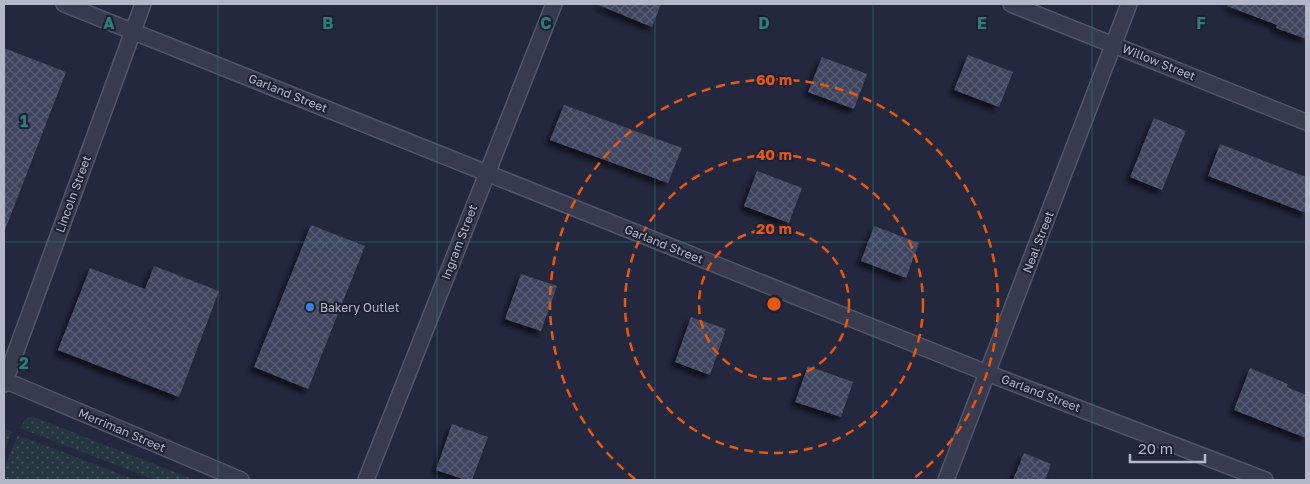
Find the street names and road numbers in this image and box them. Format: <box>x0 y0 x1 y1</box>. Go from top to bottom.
street label: Willow Street <box>1120 41 1198 84</box>
street label: Garland Street <box>246 70 330 116</box>
street label: Lincoln Street <box>52 153 94 235</box>
street label: Ingram Street <box>438 202 480 282</box>
street label: Neal Street <box>1019 209 1057 275</box>
street label: Garland Street <box>622 221 706 267</box>
street label: Garland Street <box>999 371 1083 415</box>
street label: Merriman Street <box>76 405 168 455</box>

